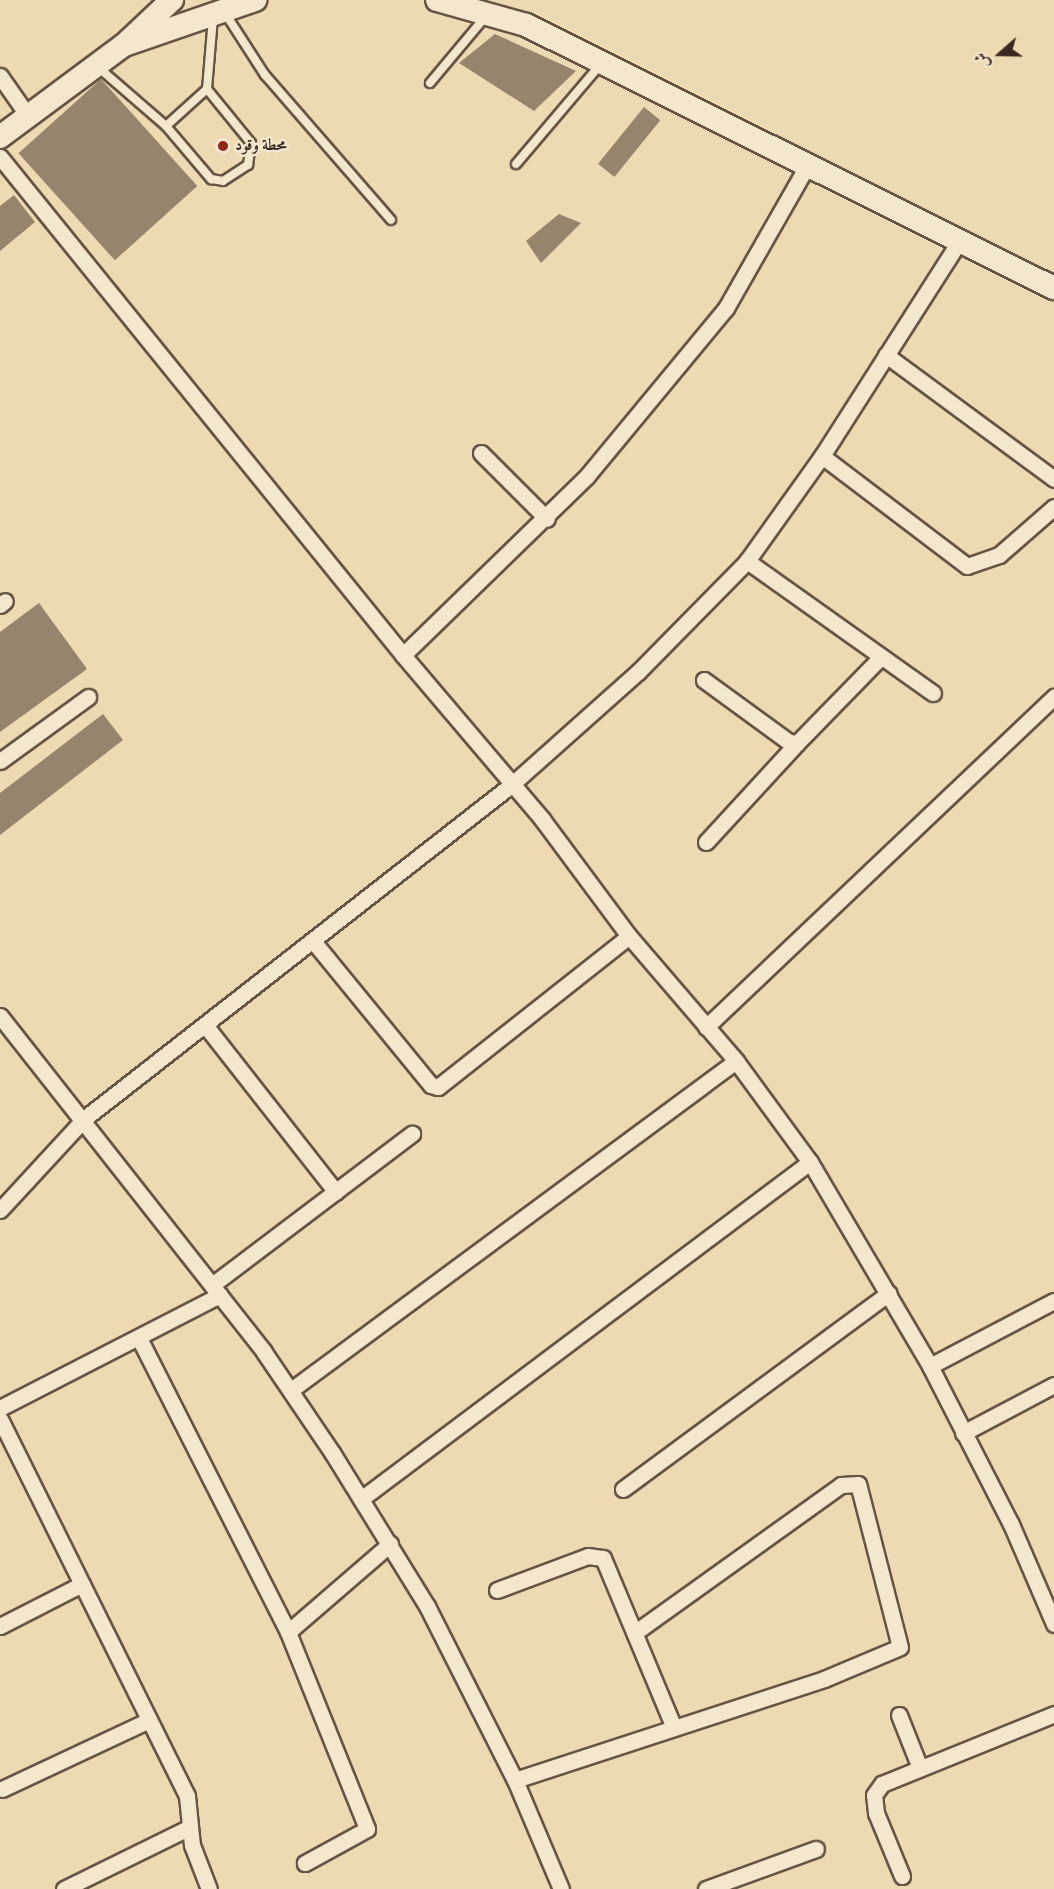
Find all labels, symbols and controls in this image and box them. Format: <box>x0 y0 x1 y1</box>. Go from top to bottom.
north arrow <box>970 24 1030 84</box>
text: ش <box>970 49 996 71</box>
place label: محطة وقود <box>235 136 287 156</box>
marker: محطة وقود <box>216 139 230 153</box>

